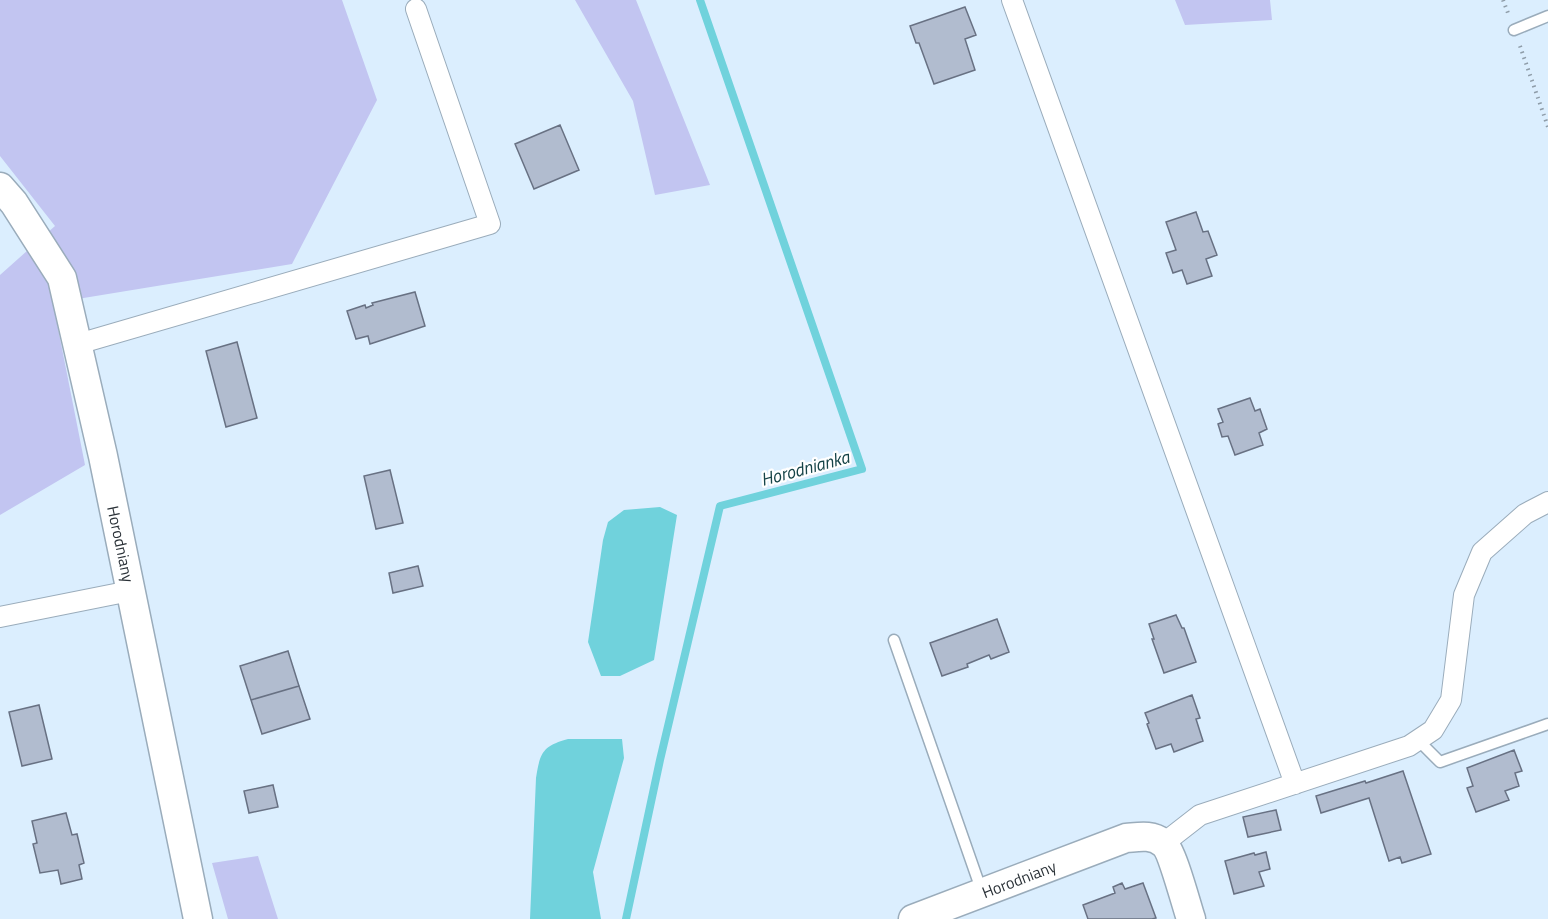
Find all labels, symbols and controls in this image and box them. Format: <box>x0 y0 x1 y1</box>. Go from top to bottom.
water label: Horodnianka <box>758 443 853 493</box>
street label: Horodniany <box>101 503 141 585</box>
street label: Horodniany <box>978 854 1060 904</box>

